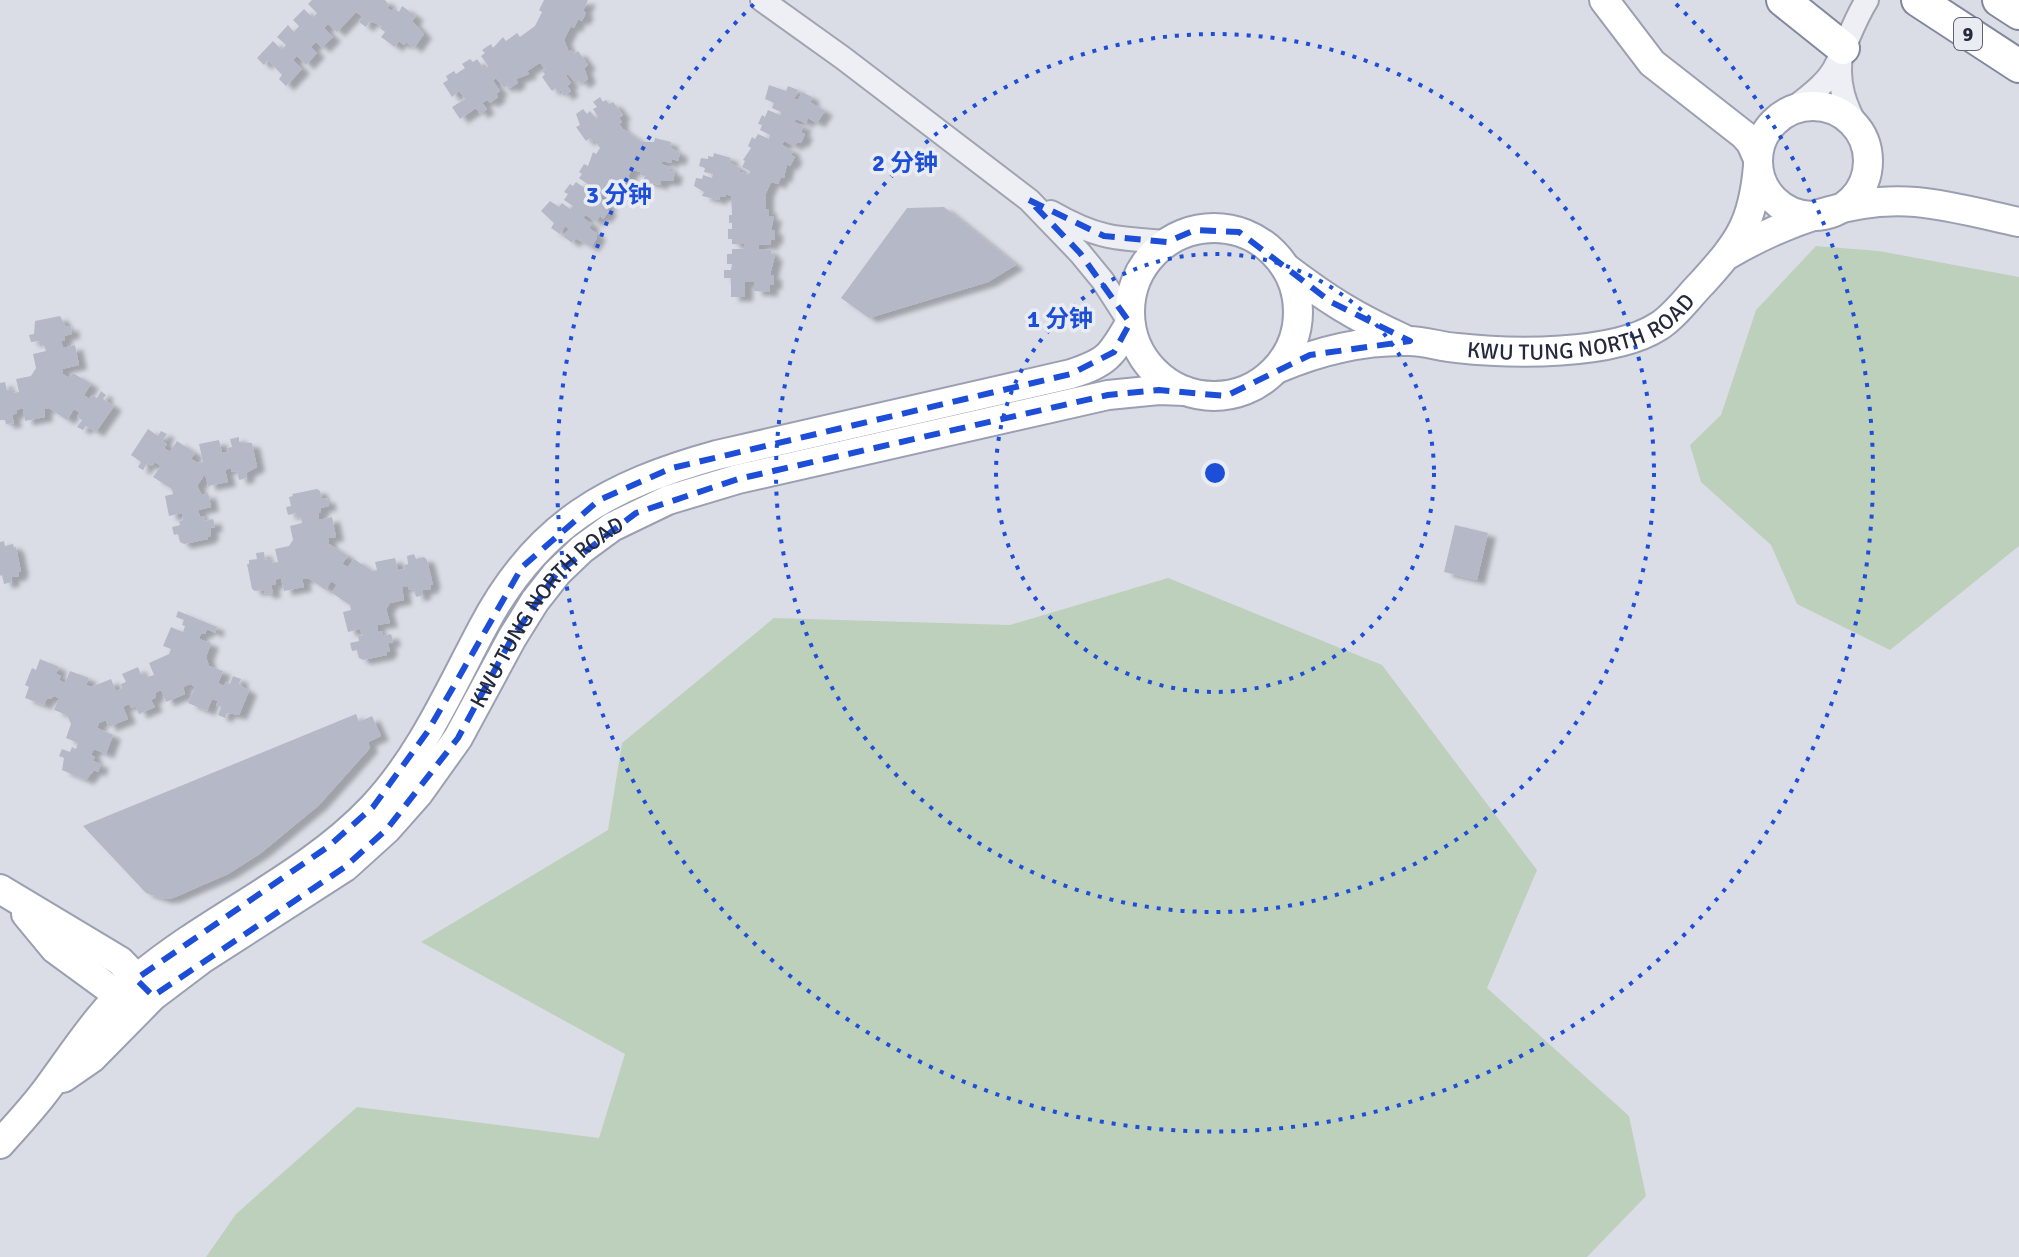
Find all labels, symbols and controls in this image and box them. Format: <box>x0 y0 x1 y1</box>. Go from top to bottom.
road number: 9 <box>1954 18 1982 50</box>
text: 2 分钟 <box>872 148 938 178</box>
text: 3 分钟 <box>586 180 652 210</box>
street label: KWU TUNG NORTH ROAD <box>1466 288 1700 366</box>
text: 1 分钟 <box>1027 304 1093 334</box>
centre of rings <box>1201 459 1229 487</box>
street label: KWU TUNG NORTH ROAD <box>464 511 628 712</box>

